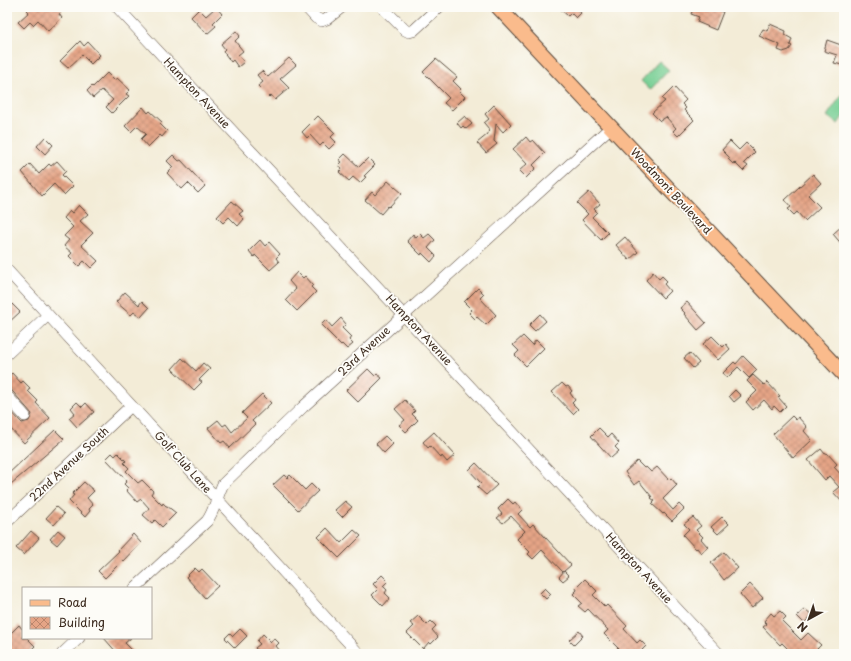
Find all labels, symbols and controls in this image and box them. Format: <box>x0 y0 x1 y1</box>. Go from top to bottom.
street label: Hampton Avenue <box>160 53 235 132</box>
street label: Woodmont Boulevard <box>627 144 716 238</box>
street label: Hampton Avenue <box>382 290 457 369</box>
street label: 23rd Avenue <box>334 322 394 379</box>
street label: 22nd Avenue South <box>25 422 112 505</box>
street label: Golf Club Lane <box>151 427 216 497</box>
street label: Hampton Avenue <box>602 528 677 607</box>
legend <box>22 587 152 639</box>
text: Road <box>58 593 87 611</box>
north arrow <box>789 599 829 639</box>
text: Building <box>58 613 105 631</box>
text: N <box>793 618 811 636</box>

